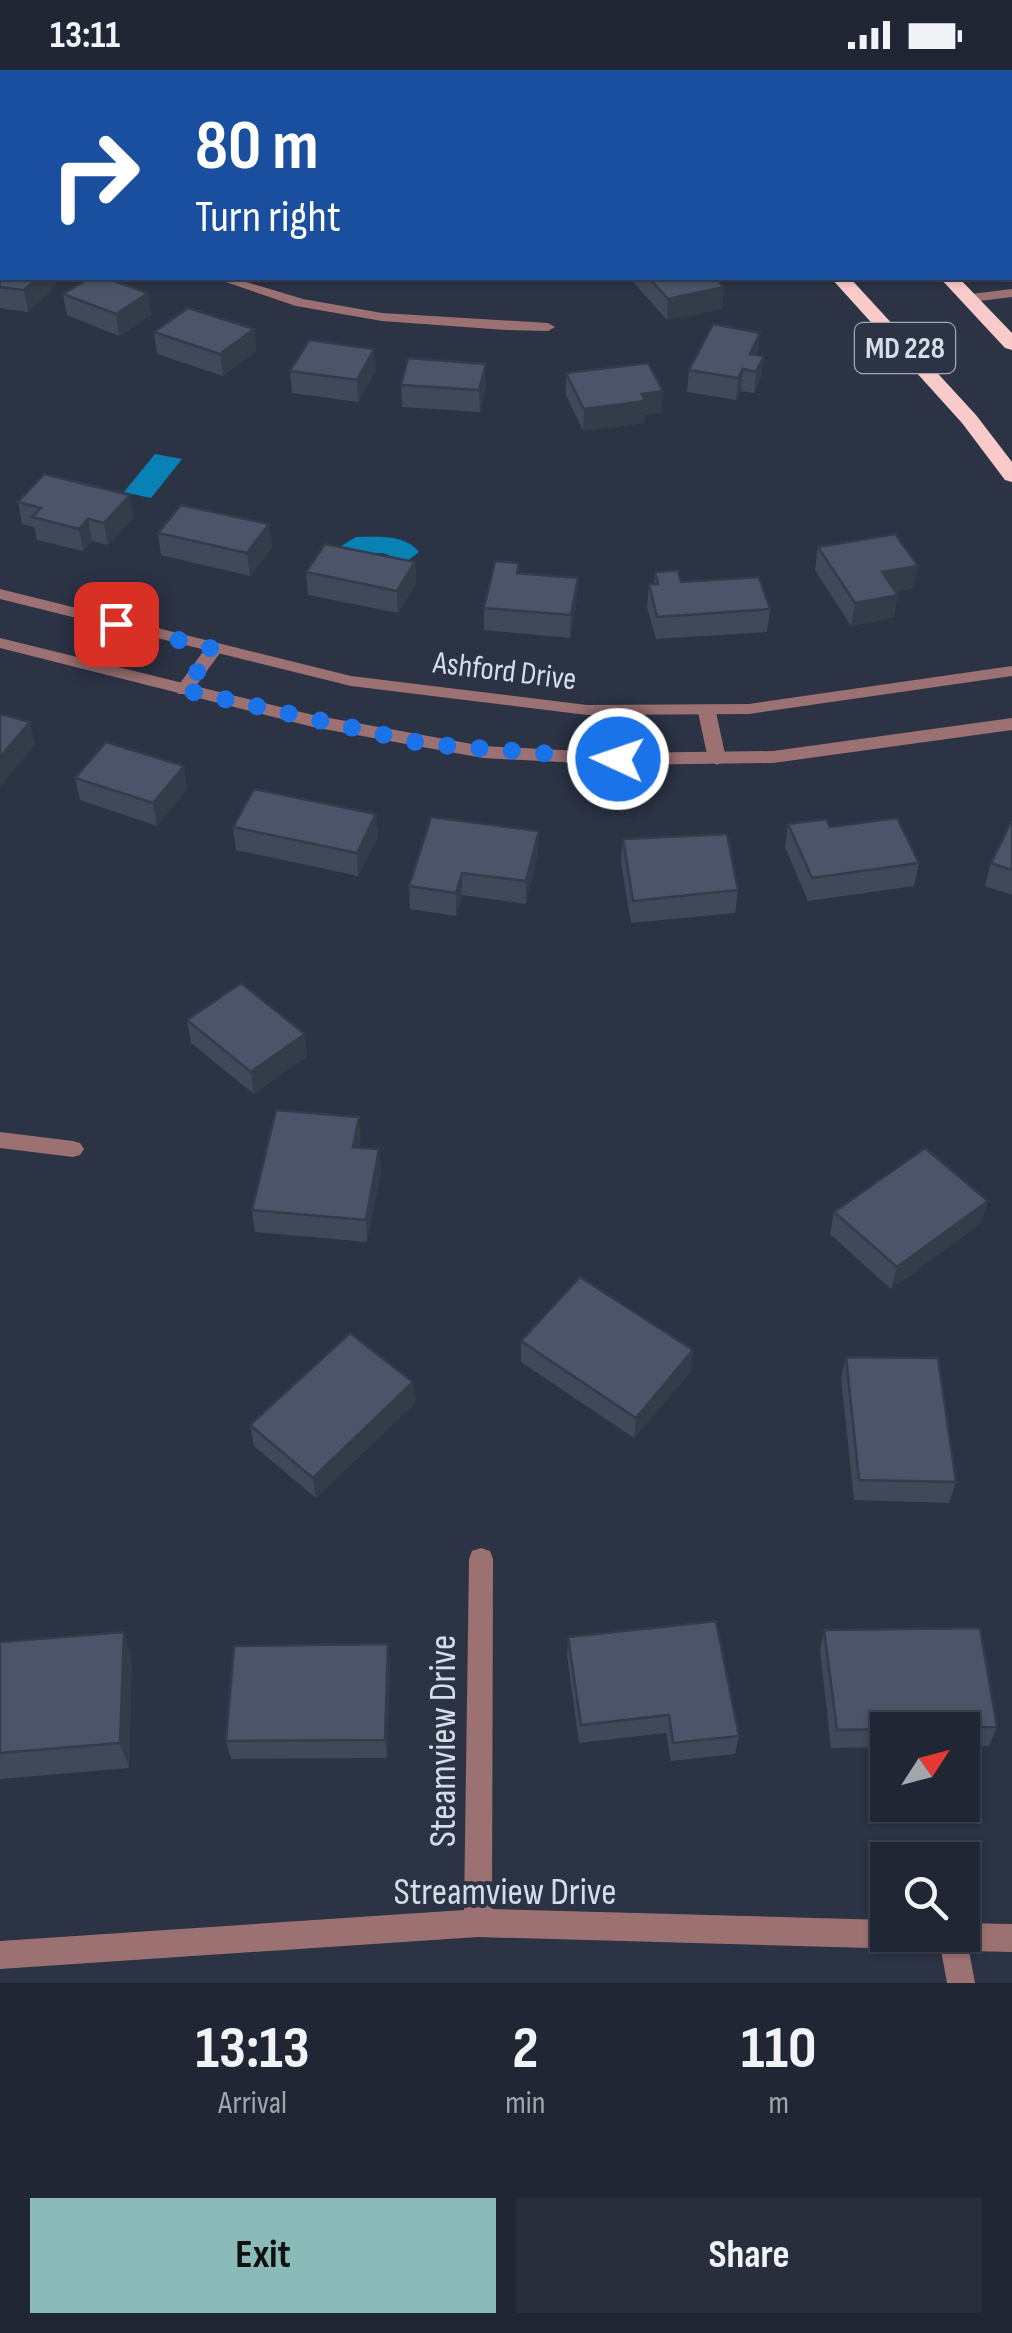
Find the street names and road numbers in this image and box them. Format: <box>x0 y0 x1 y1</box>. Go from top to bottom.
road number: MD 228 <box>855 323 955 373</box>
street label: Ashford Drive <box>430 643 579 700</box>
street label: Steamview Drive <box>421 1635 466 1847</box>
street label: Streamview Drive <box>394 1870 617 1915</box>

